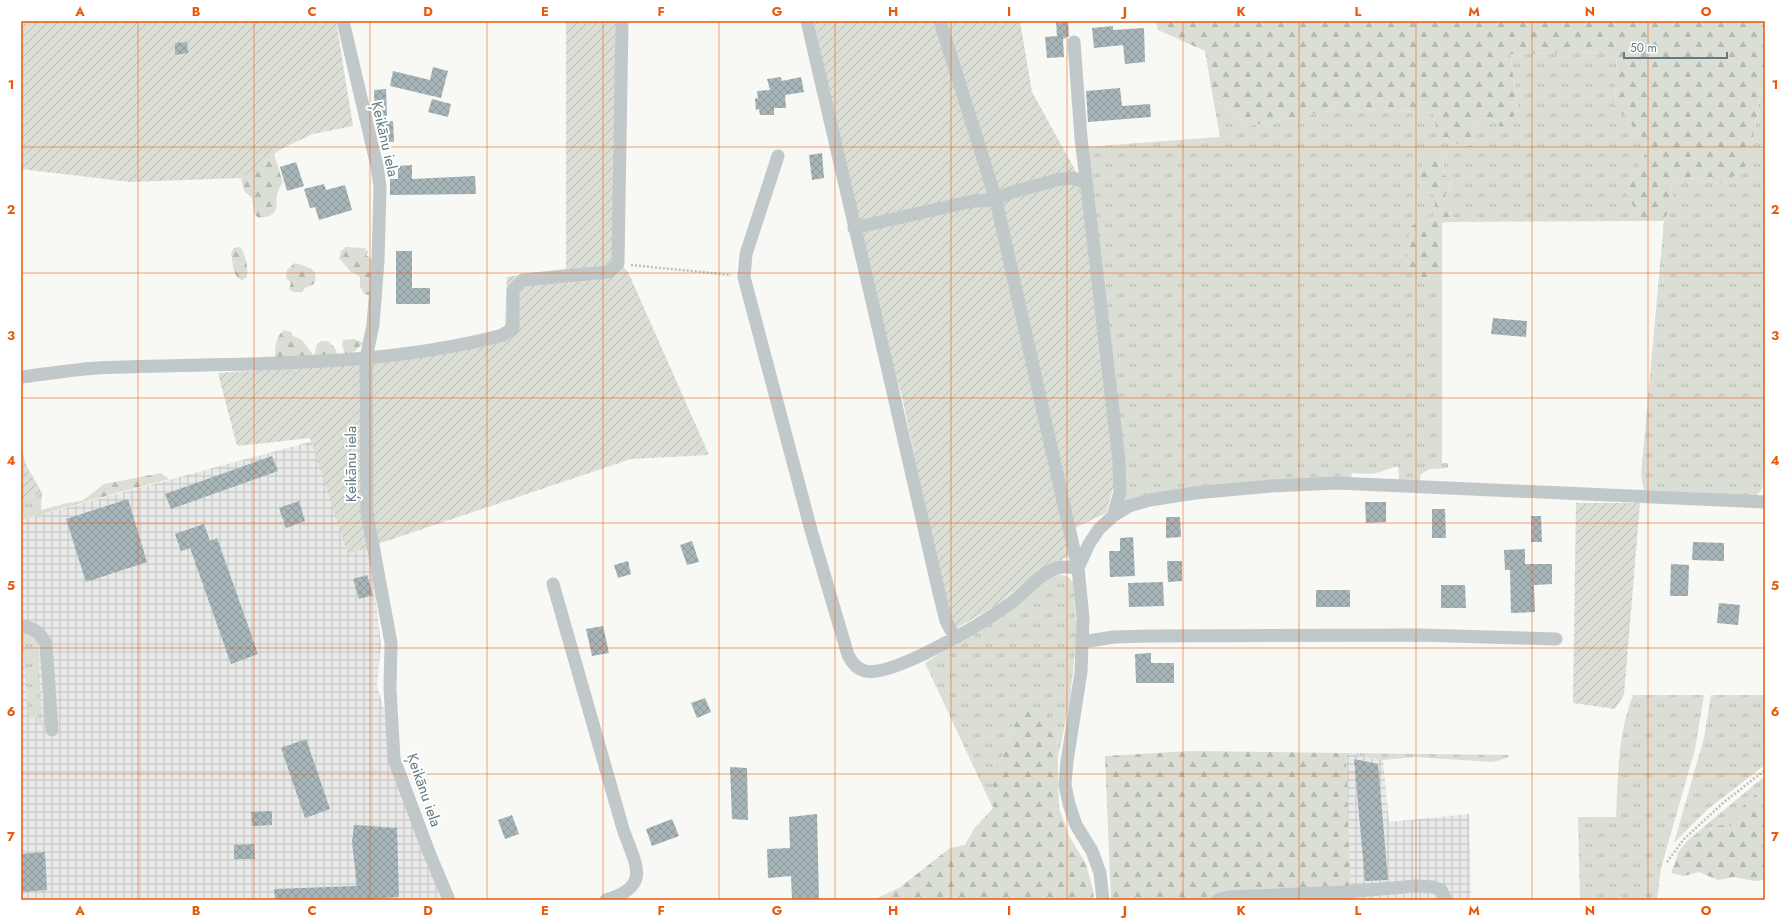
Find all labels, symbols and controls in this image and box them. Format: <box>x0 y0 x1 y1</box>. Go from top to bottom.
text: A <box>74 2 85 21</box>
text: B <box>192 2 201 21</box>
text: C <box>307 2 317 21</box>
text: D <box>423 2 433 21</box>
text: E <box>541 2 549 21</box>
text: F <box>657 2 665 21</box>
text: G <box>772 2 783 21</box>
text: H <box>888 2 898 21</box>
text: I <box>1007 2 1011 21</box>
text: J <box>1120 2 1127 21</box>
text: K <box>1236 2 1246 21</box>
text: L <box>1355 2 1362 21</box>
text: M <box>1468 2 1480 21</box>
text: N <box>1585 2 1595 21</box>
text: O <box>1701 2 1712 21</box>
scale bar <box>1624 34 1727 60</box>
text: 50 m <box>1630 39 1657 57</box>
text: 1 <box>8 75 14 94</box>
text: 1 <box>1772 75 1778 94</box>
street label: Ķeikānu iela <box>366 99 404 179</box>
text: 2 <box>7 200 15 219</box>
text: 2 <box>1771 200 1779 219</box>
text: 3 <box>7 326 15 345</box>
text: 3 <box>1771 326 1779 345</box>
street label: Ķeikānu iela <box>340 426 362 502</box>
text: 4 <box>6 451 16 470</box>
text: 4 <box>1770 451 1780 470</box>
text: 5 <box>7 576 15 595</box>
text: 5 <box>1771 576 1779 595</box>
text: 6 <box>7 702 16 721</box>
text: 6 <box>1771 702 1780 721</box>
street label: Ķeikānu iela <box>401 750 447 830</box>
text: 7 <box>7 827 15 846</box>
text: 7 <box>1771 827 1779 846</box>
text: A <box>74 901 85 920</box>
text: B <box>192 901 201 920</box>
text: C <box>307 901 317 920</box>
text: D <box>423 901 433 920</box>
text: E <box>541 901 549 920</box>
text: F <box>657 901 665 920</box>
text: G <box>772 901 783 920</box>
text: H <box>888 901 898 920</box>
text: I <box>1007 901 1011 920</box>
text: J <box>1120 901 1127 920</box>
text: K <box>1236 901 1246 920</box>
text: L <box>1355 901 1362 920</box>
text: M <box>1468 901 1480 920</box>
text: N <box>1585 901 1595 920</box>
text: O <box>1701 901 1712 920</box>

